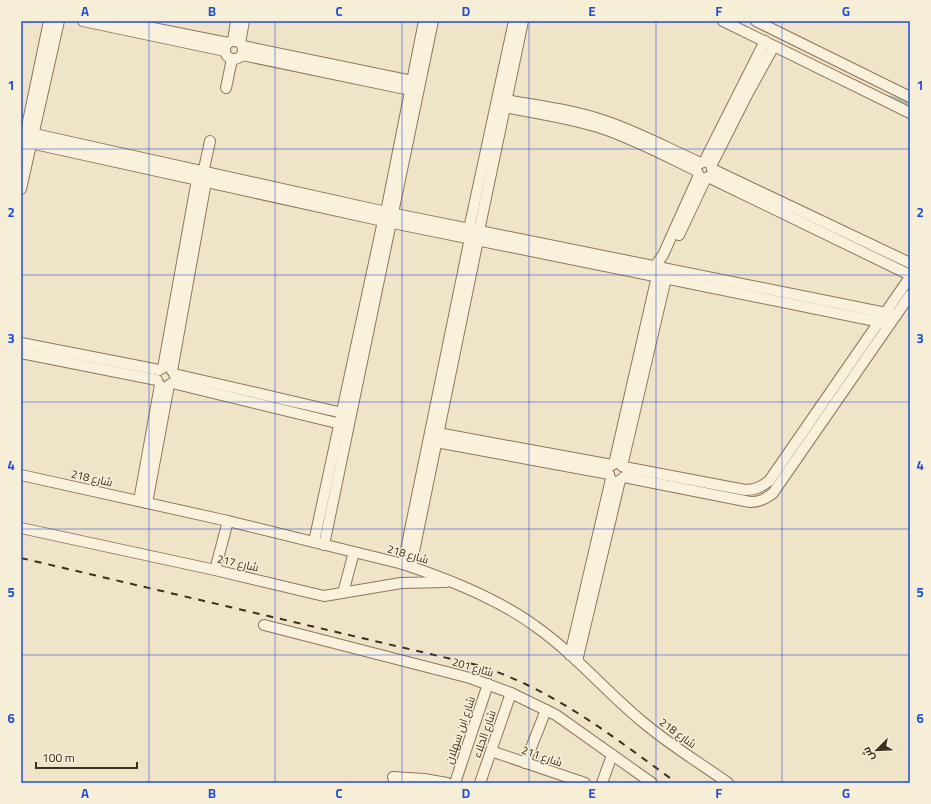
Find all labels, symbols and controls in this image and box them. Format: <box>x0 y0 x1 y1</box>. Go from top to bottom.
text: A <box>81 0 89 23</box>
text: B <box>208 0 216 23</box>
text: C <box>335 0 343 23</box>
text: D <box>462 0 470 23</box>
text: E <box>588 0 596 23</box>
text: F <box>716 0 723 23</box>
text: G <box>842 0 850 23</box>
text: 1 <box>7 73 15 97</box>
text: 1 <box>916 73 924 97</box>
text: 2 <box>7 200 15 224</box>
text: 2 <box>916 200 924 224</box>
text: 3 <box>7 326 15 350</box>
text: 3 <box>916 326 924 350</box>
text: 4 <box>7 453 15 477</box>
text: 4 <box>916 453 924 477</box>
street label: شارع 218 <box>69 464 115 492</box>
street label: شارع 218 <box>385 539 431 569</box>
street label: شارع 217 <box>215 549 261 577</box>
text: 5 <box>7 580 15 604</box>
text: 5 <box>916 580 924 604</box>
street label: شارع 201 <box>450 652 496 682</box>
street label: شارع ابن سهلان <box>439 693 481 767</box>
text: 6 <box>7 706 15 730</box>
text: 6 <box>916 706 924 730</box>
street label: شارع الجلاء <box>466 707 502 761</box>
street label: شارع 218 <box>655 713 701 753</box>
north arrow <box>857 730 897 770</box>
street label: شارع 211 <box>519 740 565 772</box>
scale bar <box>36 744 137 770</box>
text: ش <box>856 744 880 765</box>
text: 100 m <box>42 746 75 769</box>
text: A <box>81 781 89 804</box>
text: B <box>208 781 216 804</box>
text: C <box>335 781 343 804</box>
text: D <box>462 781 470 804</box>
text: E <box>588 781 596 804</box>
text: F <box>716 781 723 804</box>
text: G <box>842 781 850 804</box>

